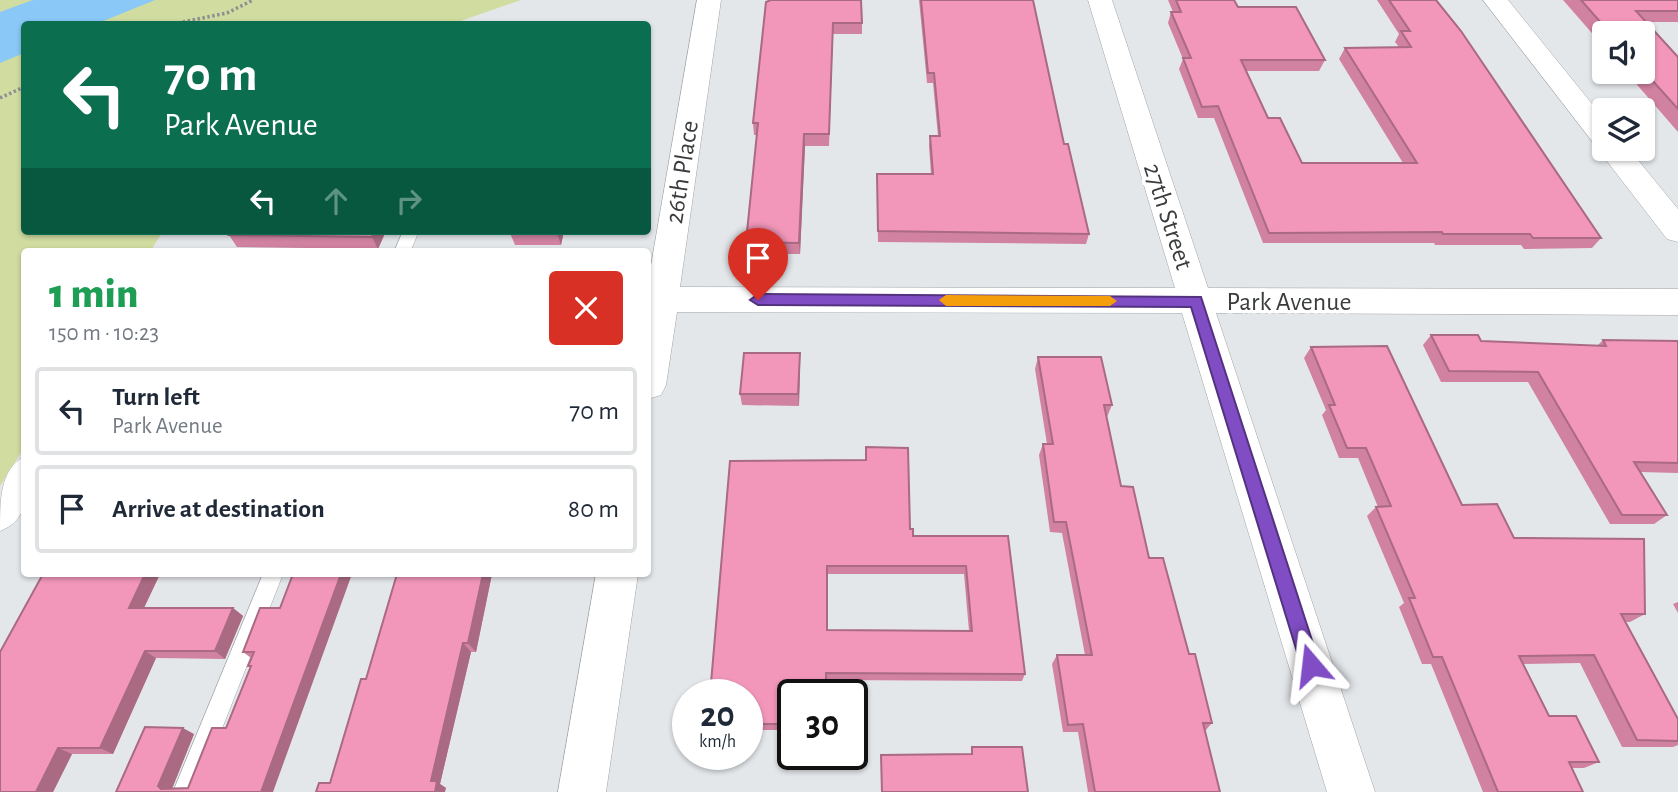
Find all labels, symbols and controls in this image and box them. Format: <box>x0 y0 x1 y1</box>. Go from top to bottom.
map controls <box>1592 21 1655 161</box>
button: sound <box>1592 21 1655 84</box>
icon: left <box>49 49 140 140</box>
text: 70 m <box>164 51 258 100</box>
button: layers <box>1592 98 1655 161</box>
text: Park Avenue <box>164 109 318 141</box>
street label: 26th Place <box>661 119 703 226</box>
street label: 27th Street <box>1139 160 1197 273</box>
icon: left <box>244 182 282 220</box>
icon: ahead <box>317 182 355 220</box>
icon: right <box>390 182 428 220</box>
pin <box>728 228 788 300</box>
icon: arrive <box>739 239 777 277</box>
button: close <box>549 271 623 345</box>
text: 1 min <box>49 273 138 315</box>
street label: Park Avenue <box>1227 289 1351 315</box>
text: 150 m · 10:23 <box>49 322 159 345</box>
text: Turn left <box>112 384 200 410</box>
icon: left <box>53 392 91 430</box>
text: 70 m <box>569 398 619 424</box>
text: Park Avenue <box>112 415 223 438</box>
icon: arrive <box>53 490 91 528</box>
text: Arrive at destination <box>112 496 325 522</box>
text: 80 m <box>568 496 619 522</box>
position arrow <box>1274 628 1348 702</box>
speed limit sign: 30 <box>777 679 868 770</box>
text: 20 <box>700 698 735 733</box>
text: km/h <box>699 733 736 751</box>

